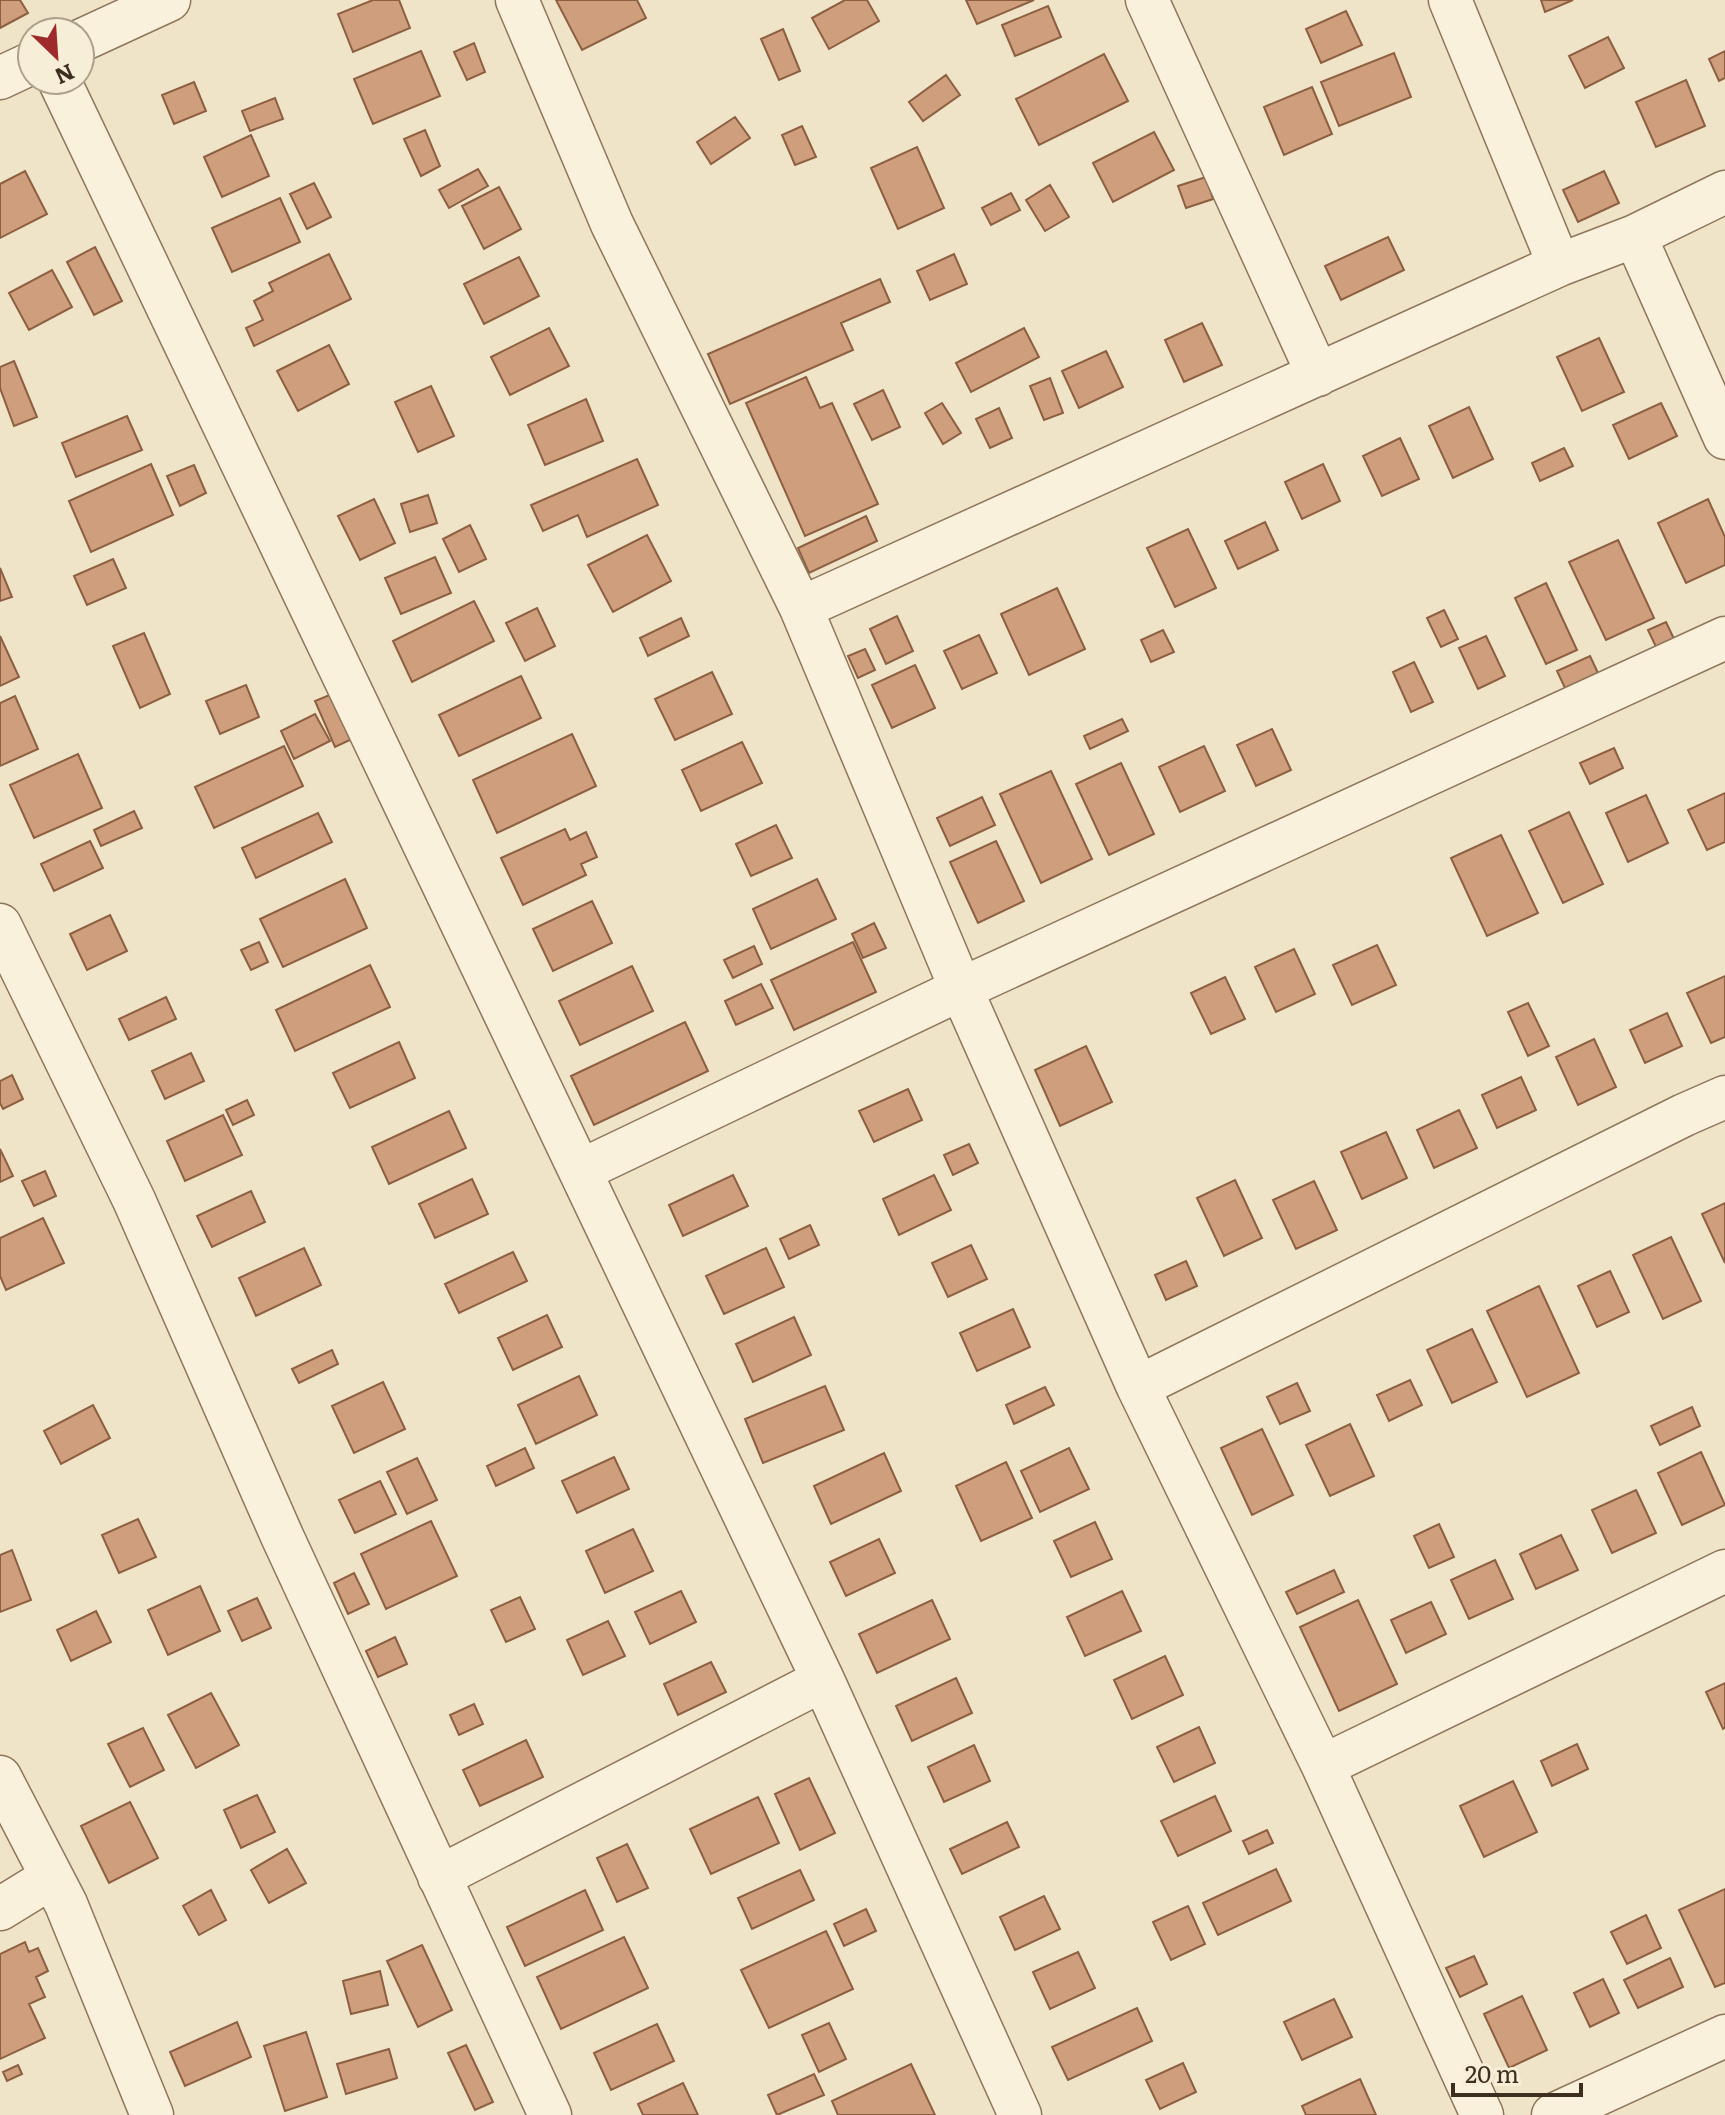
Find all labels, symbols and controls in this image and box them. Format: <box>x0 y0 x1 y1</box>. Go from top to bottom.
north arrow <box>16 16 96 96</box>
text: N <box>50 57 80 94</box>
scale bar <box>1453 2047 1581 2097</box>
text: 20 m <box>1465 2055 1519 2090</box>

